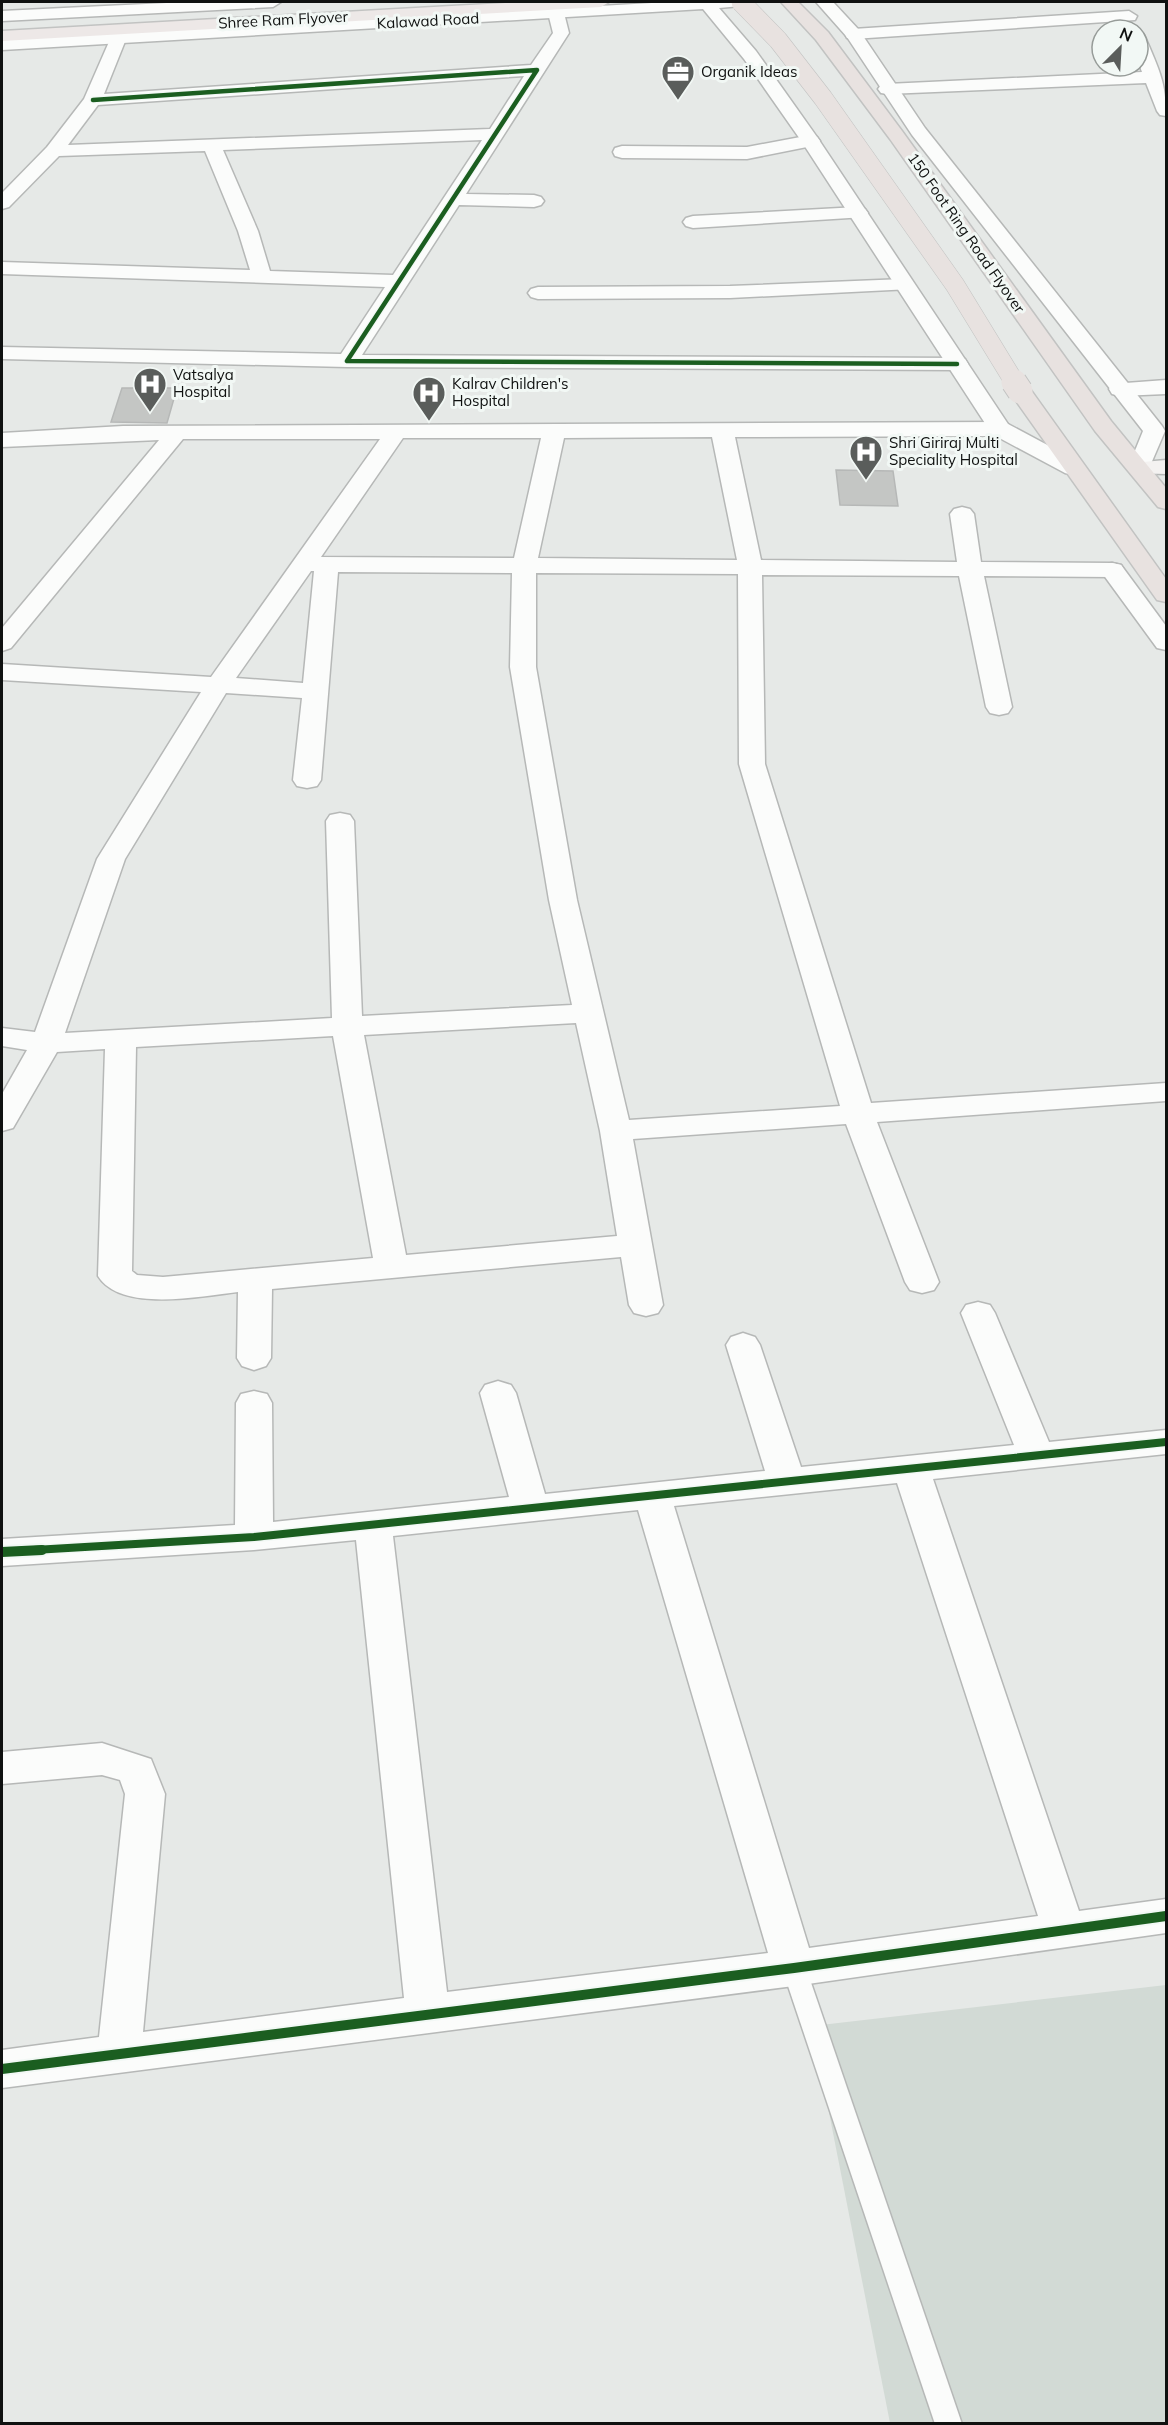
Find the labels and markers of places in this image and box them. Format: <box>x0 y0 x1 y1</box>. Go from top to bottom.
office icon: Organik Ideas <box>660 54 696 101</box>
place label: Organik Ideas <box>701 62 797 81</box>
place label: Vatsalya Hospital <box>173 365 234 401</box>
hospital icon: Vatsalya Hospital <box>132 366 168 413</box>
place label: Kalrav Children's Hospital <box>452 374 569 410</box>
hospital icon: Kalrav Children's Hospital <box>411 375 447 422</box>
place label: Shri Giriraj Multi Speciality Hospital <box>889 433 1018 469</box>
hospital icon: Shri Giriraj Multi Speciality Hospital <box>848 434 884 481</box>

